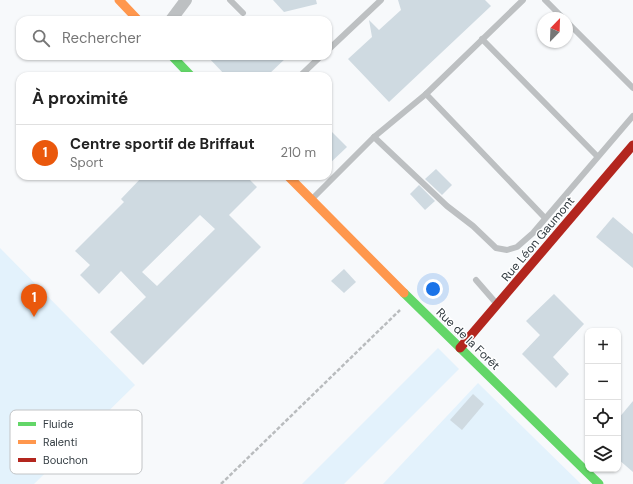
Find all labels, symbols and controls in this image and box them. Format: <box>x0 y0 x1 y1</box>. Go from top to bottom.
north arrow <box>537 12 573 48</box>
search box <box>16 16 332 60</box>
icon: search <box>30 27 52 49</box>
text: Rechercher <box>62 28 141 48</box>
text: À proximité <box>32 87 128 109</box>
text: Centre sportif de Briffaut <box>70 134 255 154</box>
text: 1 <box>43 144 47 161</box>
text: 210 m <box>281 144 316 161</box>
text: Sport <box>70 154 103 171</box>
street label: Rue Léon Gaumont <box>498 193 578 285</box>
your location <box>423 279 443 299</box>
pin: 1 <box>21 284 47 317</box>
street label: Rue de la Forêt <box>433 304 504 374</box>
map controls <box>585 328 621 472</box>
button: + <box>585 328 621 364</box>
button: − <box>585 364 621 400</box>
button: locate <box>585 400 621 436</box>
legend <box>10 410 142 474</box>
text: Fluide <box>43 417 73 431</box>
text: Ralenti <box>43 435 77 449</box>
button: layers <box>585 436 621 472</box>
text: Bouchon <box>43 453 88 467</box>

